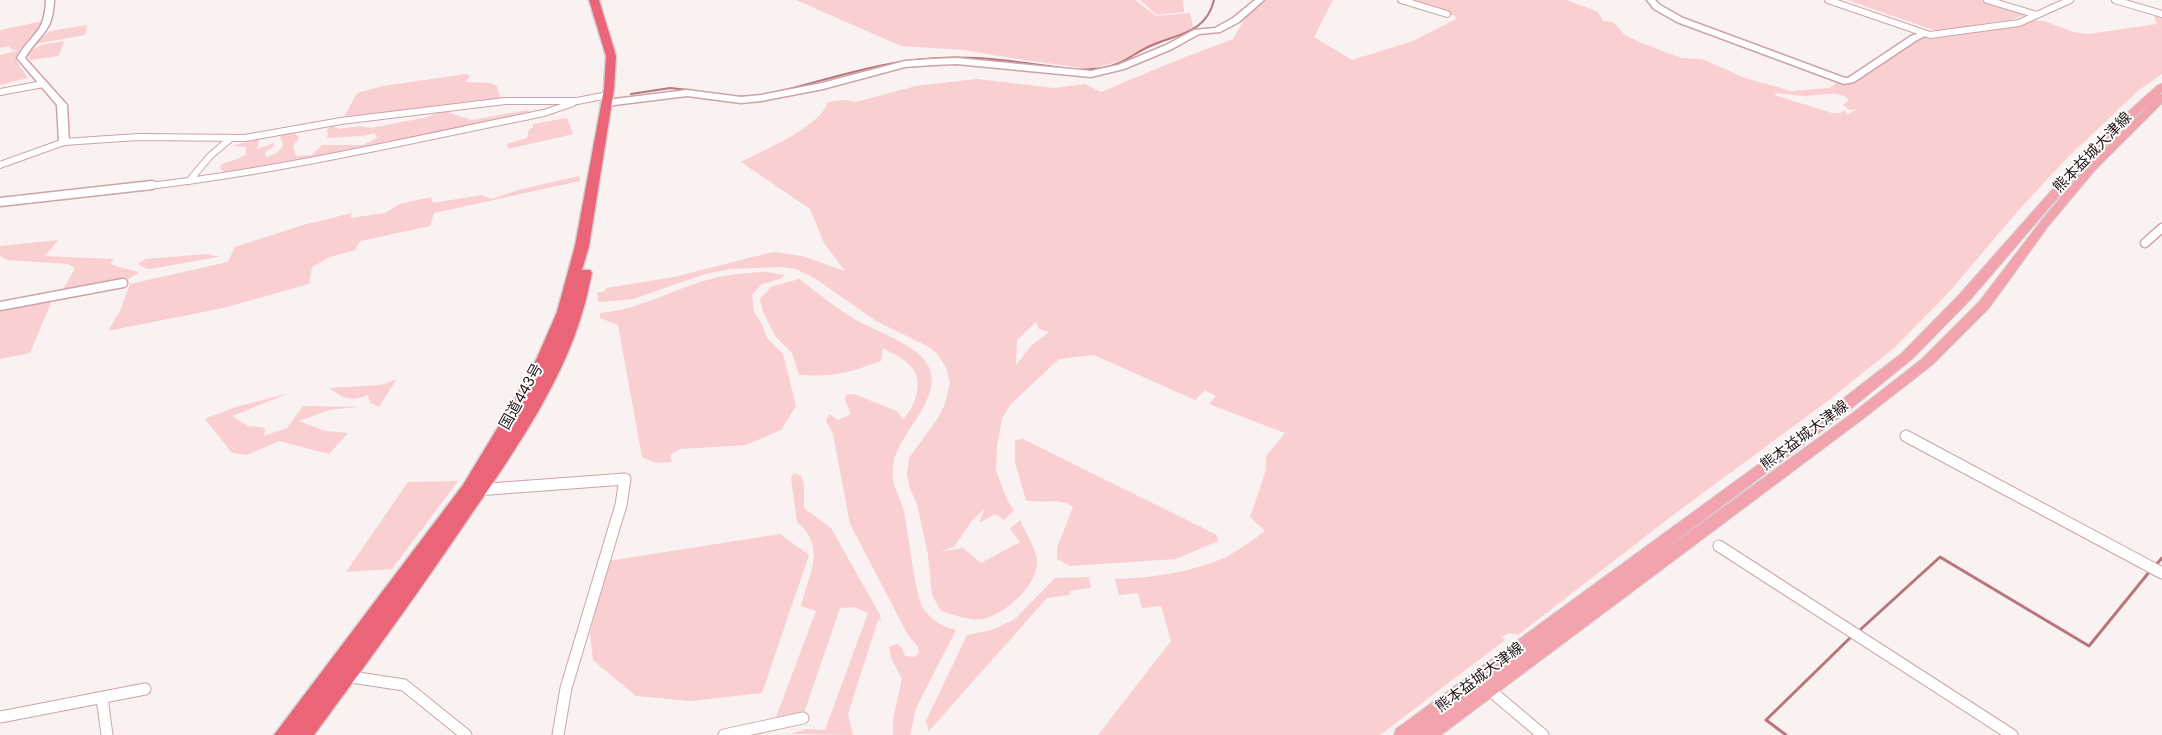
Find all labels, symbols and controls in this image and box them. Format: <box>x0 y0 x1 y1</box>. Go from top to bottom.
street label: 熊本益城大津線 <box>2050 109 2136 197</box>
street label: 国道443号 <box>497 361 547 433</box>
street label: 熊本益城大津線 <box>1758 397 1852 475</box>
street label: 熊本益城大津線 <box>1433 639 1527 717</box>

